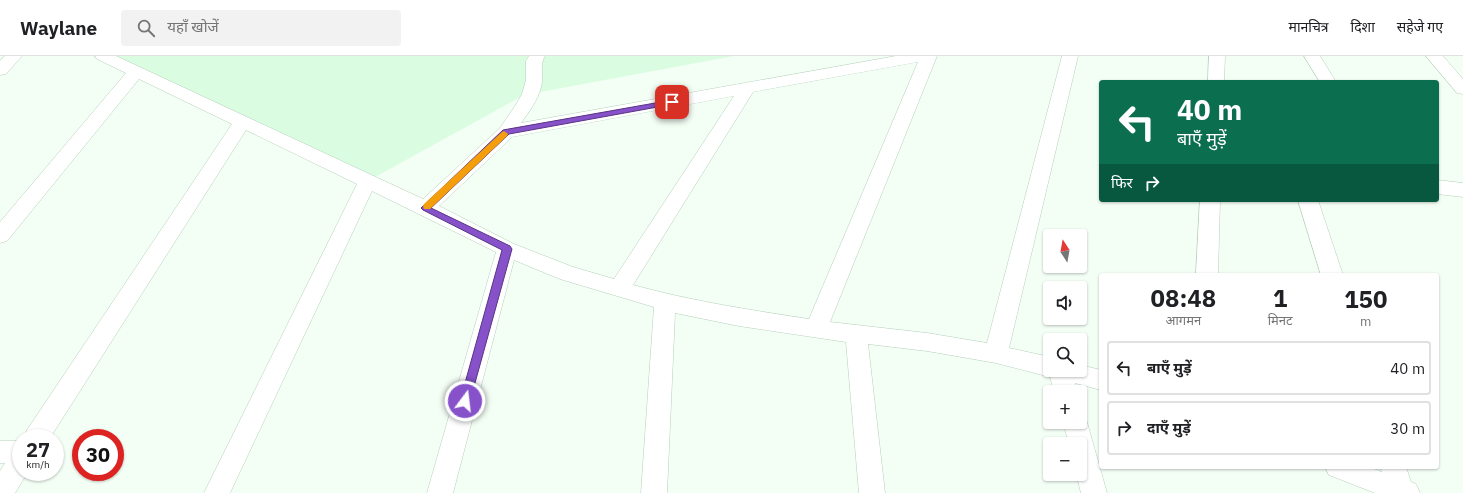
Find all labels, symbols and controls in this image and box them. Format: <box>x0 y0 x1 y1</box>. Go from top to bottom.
search box <box>121 10 401 46</box>
text: Waylane <box>20 16 97 40</box>
icon: search <box>135 17 157 39</box>
text: यहाँ खोजें <box>167 17 219 36</box>
text: मानचित्र <box>1289 18 1329 36</box>
text: दिशा <box>1351 18 1375 36</box>
text: सहेजे गए <box>1397 18 1443 36</box>
pin <box>655 85 689 119</box>
icon: arrive <box>661 91 683 113</box>
text: 40 m <box>1177 91 1242 128</box>
icon: left <box>1111 96 1163 148</box>
text: बाएँ मुड़ें <box>1177 127 1227 150</box>
icon: right <box>1141 172 1163 194</box>
text: फिर <box>1111 173 1133 192</box>
north arrow <box>1043 229 1087 273</box>
map controls <box>1043 229 1087 481</box>
button: sound <box>1043 281 1087 325</box>
text: 08:48 <box>1151 282 1216 314</box>
text: 1 <box>1273 282 1287 314</box>
text: 150 <box>1344 283 1387 315</box>
text: आगमन <box>1166 312 1201 329</box>
text: मिनट <box>1268 312 1293 329</box>
text: m <box>1360 313 1371 330</box>
button: search <box>1043 333 1087 377</box>
icon: left <box>1113 357 1135 379</box>
text: बाएँ मुड़ें <box>1147 358 1192 377</box>
text: 40 m <box>1390 359 1425 378</box>
position arrow <box>444 380 486 422</box>
button: + <box>1043 385 1087 429</box>
icon: right <box>1113 417 1135 439</box>
text: दाएँ मुड़ें <box>1147 418 1191 437</box>
text: 30 m <box>1390 419 1425 438</box>
speed limit sign: 30 <box>72 429 124 481</box>
text: 27 <box>26 436 50 463</box>
button: − <box>1043 437 1087 481</box>
text: km/h <box>26 458 50 471</box>

